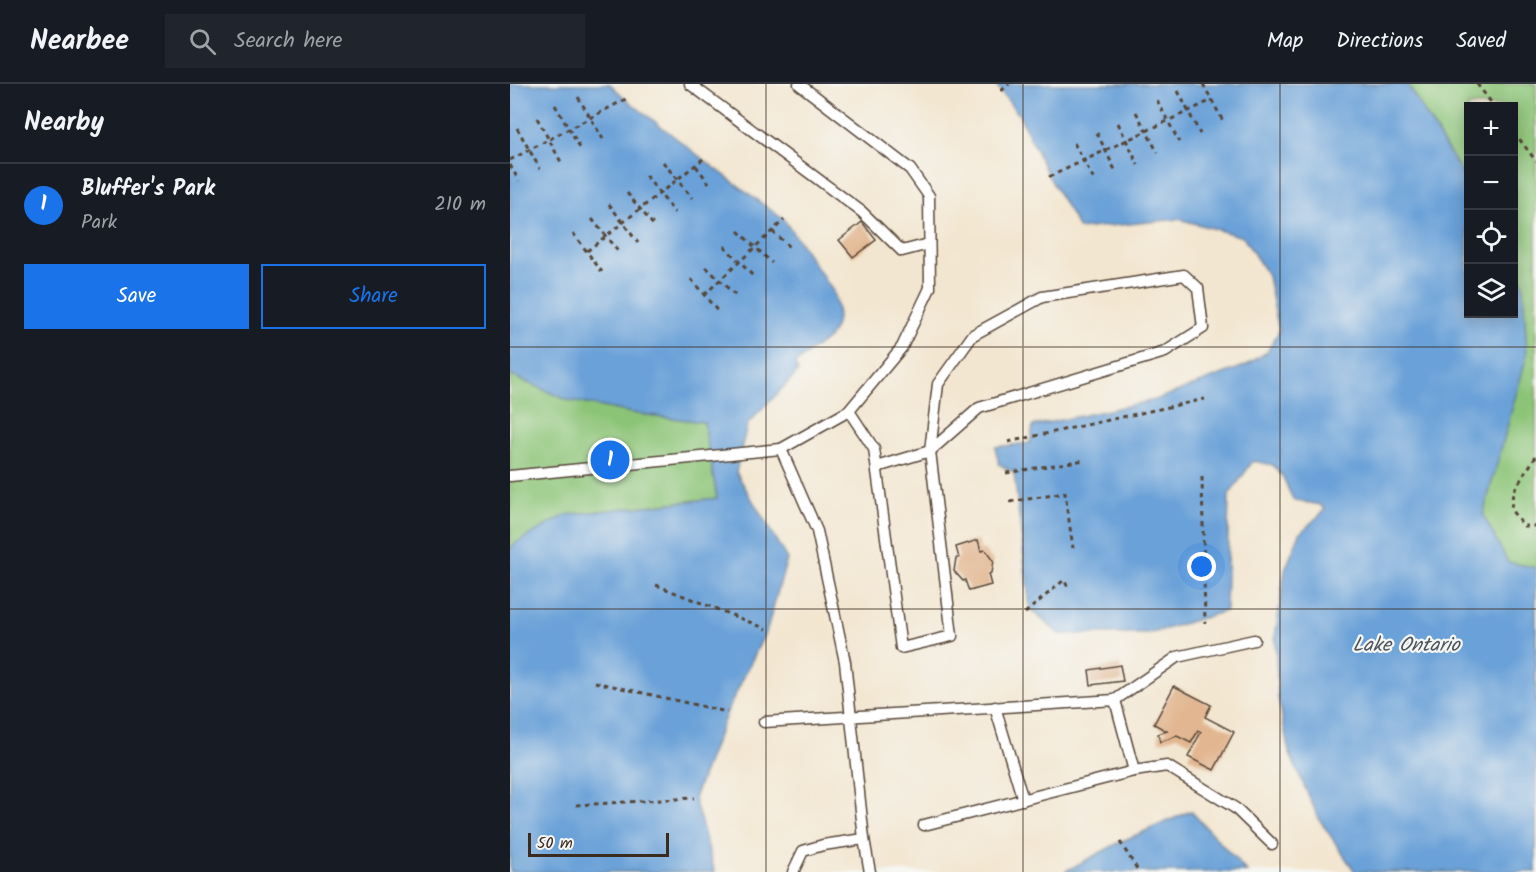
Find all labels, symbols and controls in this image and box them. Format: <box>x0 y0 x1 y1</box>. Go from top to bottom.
search box <box>165 14 585 68</box>
text: Nearbee <box>30 19 129 64</box>
text: Search here <box>234 24 342 59</box>
icon: search <box>186 25 219 58</box>
text: Map <box>1267 25 1303 58</box>
text: Directions <box>1336 25 1423 58</box>
text: Saved <box>1456 25 1506 58</box>
text: Nearby <box>24 102 104 144</box>
map controls <box>1464 102 1518 318</box>
button: + <box>1464 102 1518 156</box>
button: − <box>1464 156 1518 210</box>
text: Bluffer's Park <box>81 172 215 207</box>
text: 1 <box>40 189 47 221</box>
text: 210 m <box>434 189 486 221</box>
text: Park <box>81 207 117 239</box>
button: locate <box>1464 210 1518 264</box>
button: Save <box>24 264 249 329</box>
button: Share <box>261 264 486 329</box>
button: layers <box>1464 264 1518 318</box>
pin: 1 <box>590 438 630 482</box>
your location <box>1187 552 1216 581</box>
water label: Lake Ontario <box>1352 630 1462 662</box>
scale bar <box>528 830 669 858</box>
text: 50 m <box>537 831 573 856</box>

